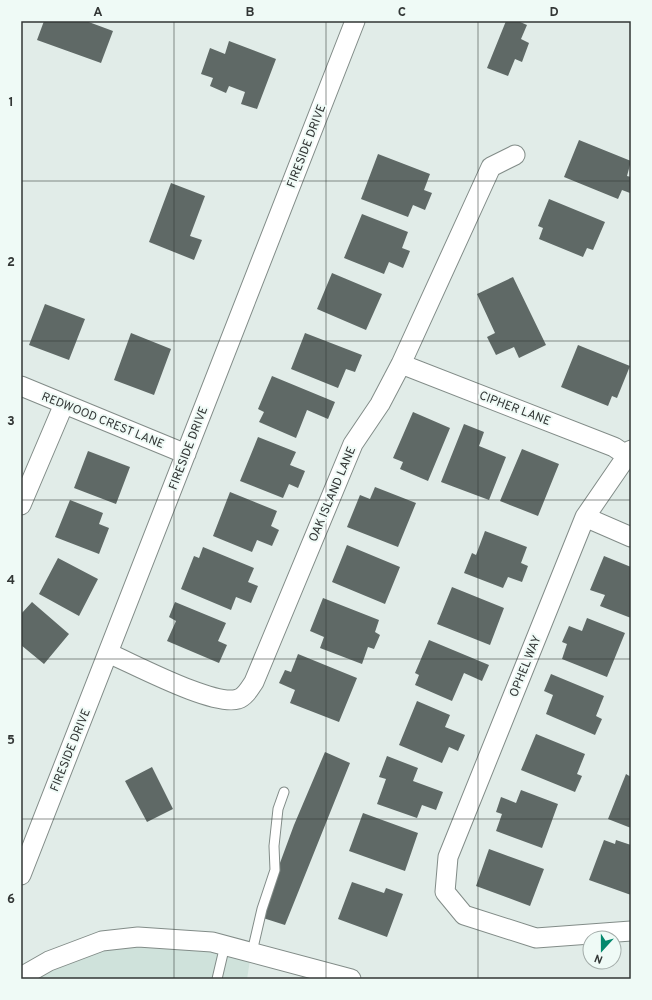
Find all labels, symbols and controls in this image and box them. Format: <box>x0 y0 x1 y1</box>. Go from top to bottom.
text: A <box>93 5 103 21</box>
text: B <box>246 5 255 21</box>
text: C <box>398 5 406 21</box>
text: D <box>549 5 559 21</box>
text: 1 <box>8 95 14 111</box>
street label: FIRESIDE DRIVE <box>284 102 330 190</box>
text: 2 <box>7 255 15 271</box>
street label: CIPHER LANE <box>477 388 553 430</box>
street label: REDWOOD CREST LANE <box>39 389 166 453</box>
street label: FIRESIDE DRIVE <box>166 404 212 492</box>
text: 3 <box>7 414 15 430</box>
street label: OAK ISLAND LANE <box>306 444 360 545</box>
text: 4 <box>7 573 15 589</box>
street label: OPHEL WAY <box>506 633 546 700</box>
street label: FIRESIDE DRIVE <box>47 707 95 794</box>
text: 5 <box>7 733 15 749</box>
text: 6 <box>7 892 15 908</box>
north arrow <box>582 930 622 970</box>
text: N <box>593 950 605 966</box>

